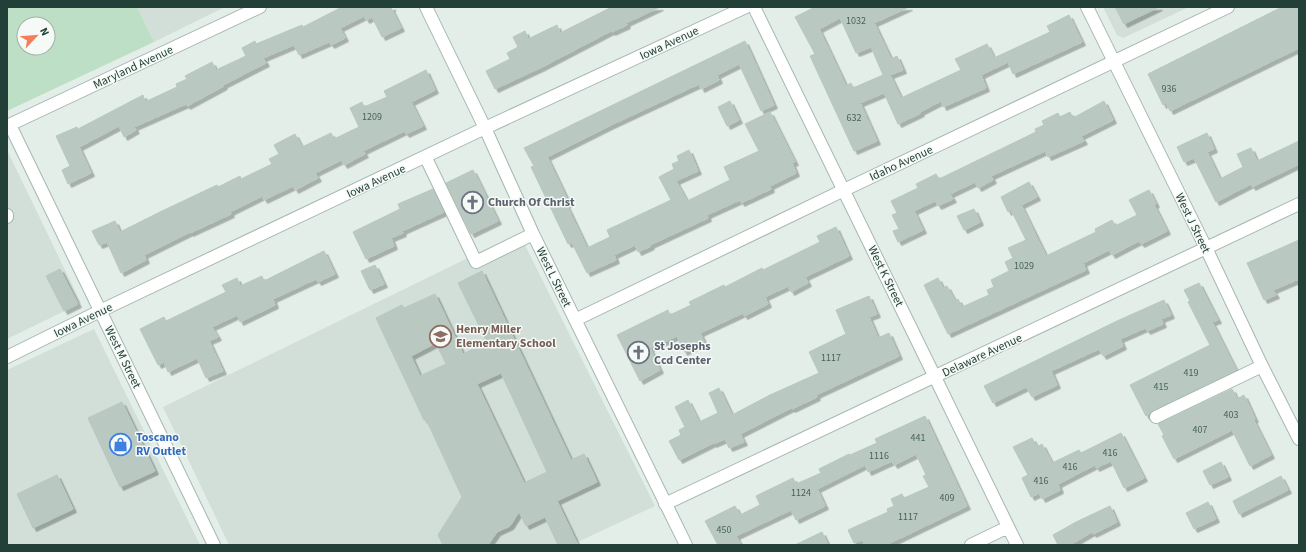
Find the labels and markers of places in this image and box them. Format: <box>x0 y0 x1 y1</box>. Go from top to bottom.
church icon: Church Of Christ <box>459 189 485 215</box>
place label: Church Of Christ <box>488 194 575 211</box>
place label: Henry Miller Elementary School <box>456 321 556 352</box>
school or university icon: Henry Miller Elementary School <box>427 323 453 349</box>
place label: St Josephs Ccd Center <box>654 338 711 369</box>
church icon: St Josephs Ccd Center <box>626 340 652 366</box>
place label: Toscano RV Outlet <box>136 429 186 460</box>
shop icon: Toscano RV Outlet <box>108 431 134 457</box>

